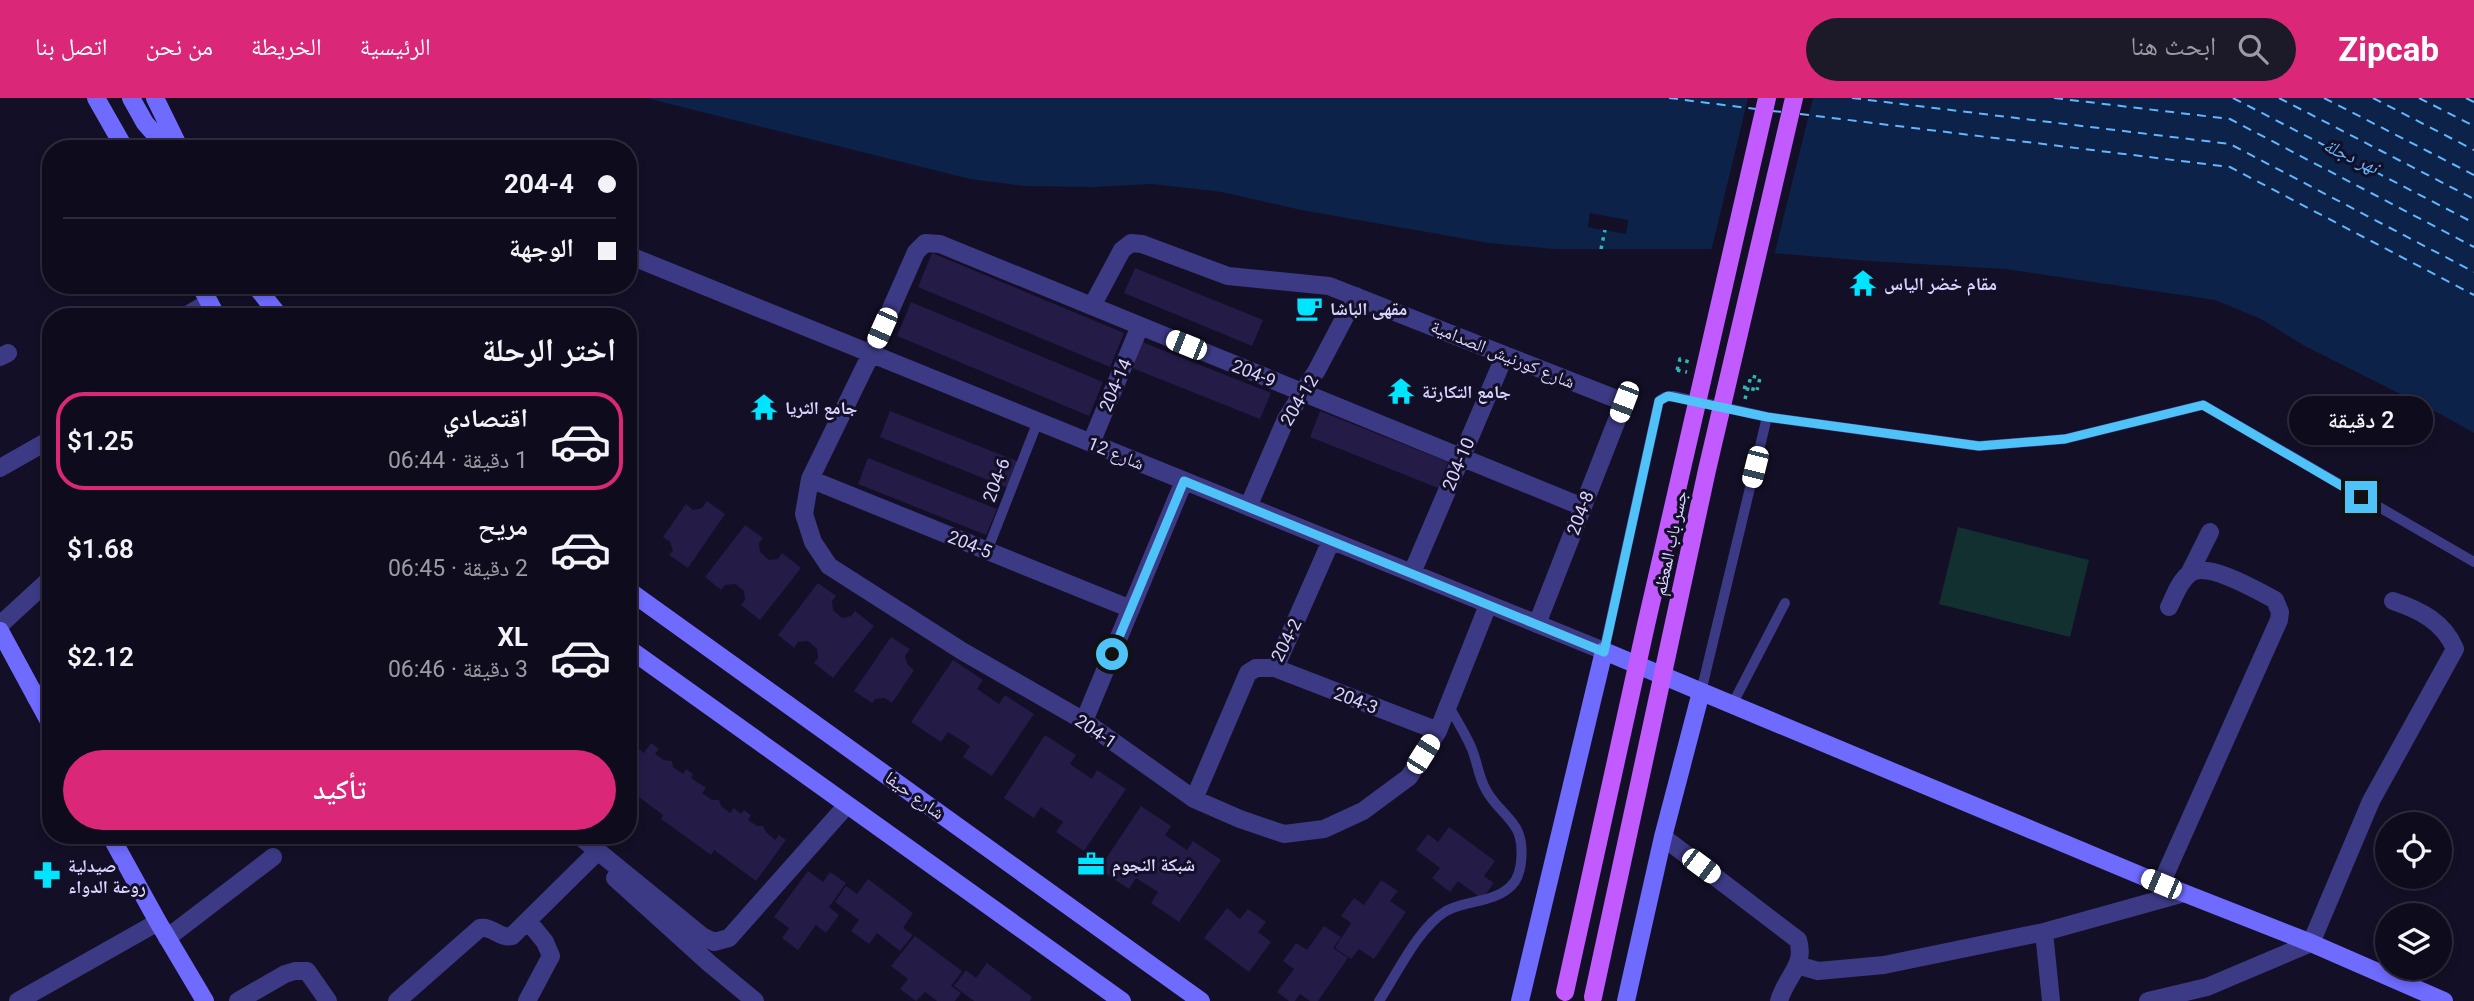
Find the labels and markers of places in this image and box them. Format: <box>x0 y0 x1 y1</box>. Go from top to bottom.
temple icon: مقام خضر الياس <box>1848 268 1878 298</box>
place label: مقام خضر الياس <box>1884 273 1997 296</box>
cafe icon: مقهى الباشا <box>1294 293 1324 323</box>
place label: مقهى الباشا <box>1330 298 1407 320</box>
temple icon: جامع التكارتة <box>1386 376 1416 406</box>
place label: جامع التكارتة <box>1422 381 1511 404</box>
temple icon: جامع الثريا <box>749 392 779 422</box>
place label: جامع الثريا <box>785 397 858 420</box>
office icon: شبكة النجوم <box>1076 849 1106 879</box>
place label: شبكة النجوم <box>1112 854 1195 877</box>
place label: صيدلية روعة الدواء <box>68 855 146 897</box>
pharmacy icon: صيدلية روعة الدواء <box>32 860 62 890</box>

